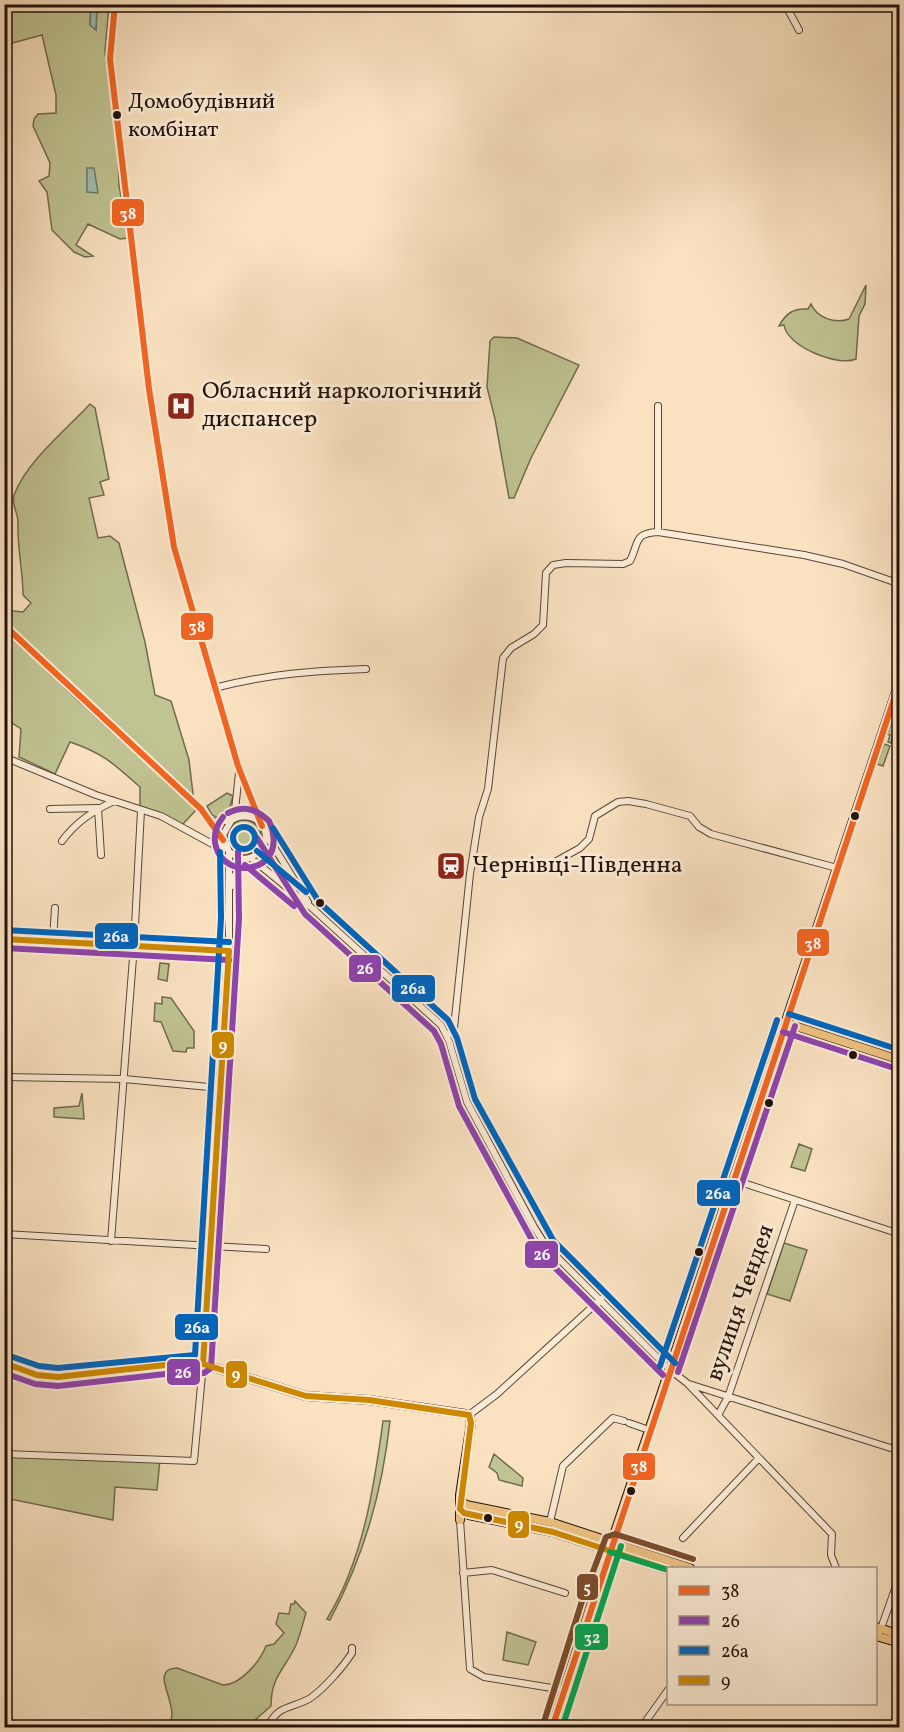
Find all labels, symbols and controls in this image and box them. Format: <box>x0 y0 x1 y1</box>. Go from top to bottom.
place label: Домобудівний комбінат <box>128 87 275 146</box>
marker: Домобудівний комбінат <box>111 109 123 121</box>
line badge: 38 <box>111 198 145 227</box>
text: 38 <box>120 204 136 226</box>
place label: Обласний наркологічний диспансер <box>202 375 482 437</box>
hospital icon: Обласний наркологічний диспансер <box>165 390 197 422</box>
line badge: 38 <box>180 612 214 641</box>
text: 38 <box>189 617 205 639</box>
unlabelled marker <box>849 810 861 822</box>
place label: Чернівці-Південна <box>472 849 683 883</box>
station icon: Чернівці-Південна <box>435 850 467 882</box>
unlabelled marker <box>314 897 326 909</box>
line badge: 26а <box>94 922 139 950</box>
text: 26а <box>103 927 129 949</box>
line badge: 38 <box>796 928 830 957</box>
text: 38 <box>805 934 821 956</box>
line badge: 26 <box>348 954 382 983</box>
text: 26 <box>356 959 374 981</box>
line badge: 26а <box>391 974 436 1003</box>
text: 26а <box>400 979 426 1001</box>
line badge: 9 <box>211 1031 235 1059</box>
text: 9 <box>219 1036 228 1058</box>
unlabelled marker <box>847 1049 859 1061</box>
unlabelled marker <box>763 1097 775 1109</box>
line badge: 26а <box>696 1179 741 1207</box>
text: 26а <box>705 1184 731 1206</box>
street label: вулиця Чендея <box>698 1220 784 1386</box>
line badge: 26 <box>524 1240 559 1269</box>
text: 26 <box>533 1245 551 1267</box>
unlabelled marker <box>693 1246 705 1258</box>
line badge: 26а <box>174 1313 219 1341</box>
text: 26а <box>184 1318 210 1340</box>
line badge: 26 <box>166 1358 201 1386</box>
line badge: 9 <box>225 1360 248 1389</box>
text: 26 <box>174 1363 192 1385</box>
text: 9 <box>232 1365 241 1387</box>
line badge: 38 <box>622 1452 656 1481</box>
text: 38 <box>631 1457 647 1479</box>
unlabelled marker <box>625 1485 637 1497</box>
line badge: 9 <box>507 1510 530 1539</box>
unlabelled marker <box>482 1512 494 1524</box>
text: 9 <box>515 1515 524 1537</box>
legend <box>667 1567 877 1705</box>
line badge: 5 <box>576 1573 599 1601</box>
text: 5 <box>583 1578 591 1600</box>
text: 38 <box>721 1580 739 1605</box>
text: 26 <box>721 1610 740 1635</box>
line badge: 32 <box>574 1623 609 1651</box>
text: 32 <box>584 1628 600 1650</box>
text: 26а <box>721 1640 749 1665</box>
text: 9 <box>721 1670 730 1695</box>

